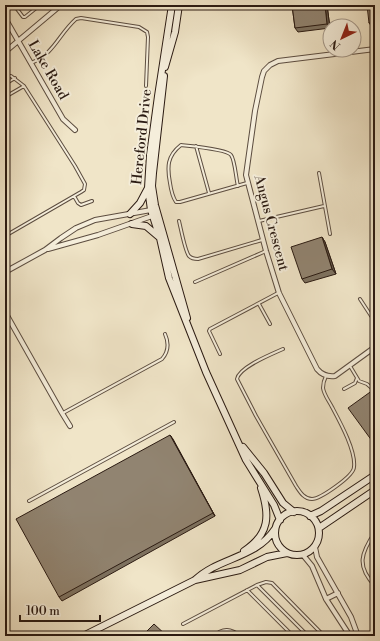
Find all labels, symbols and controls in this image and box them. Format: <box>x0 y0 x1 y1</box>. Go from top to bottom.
north arrow <box>322 18 362 58</box>
text: N <box>328 36 344 53</box>
street label: Lake Road <box>24 37 72 103</box>
street label: Hereford Drive <box>128 88 156 186</box>
street label: Angus Crescent <box>249 172 292 273</box>
scale bar <box>20 597 100 623</box>
text: 100 m <box>26 604 60 619</box>

